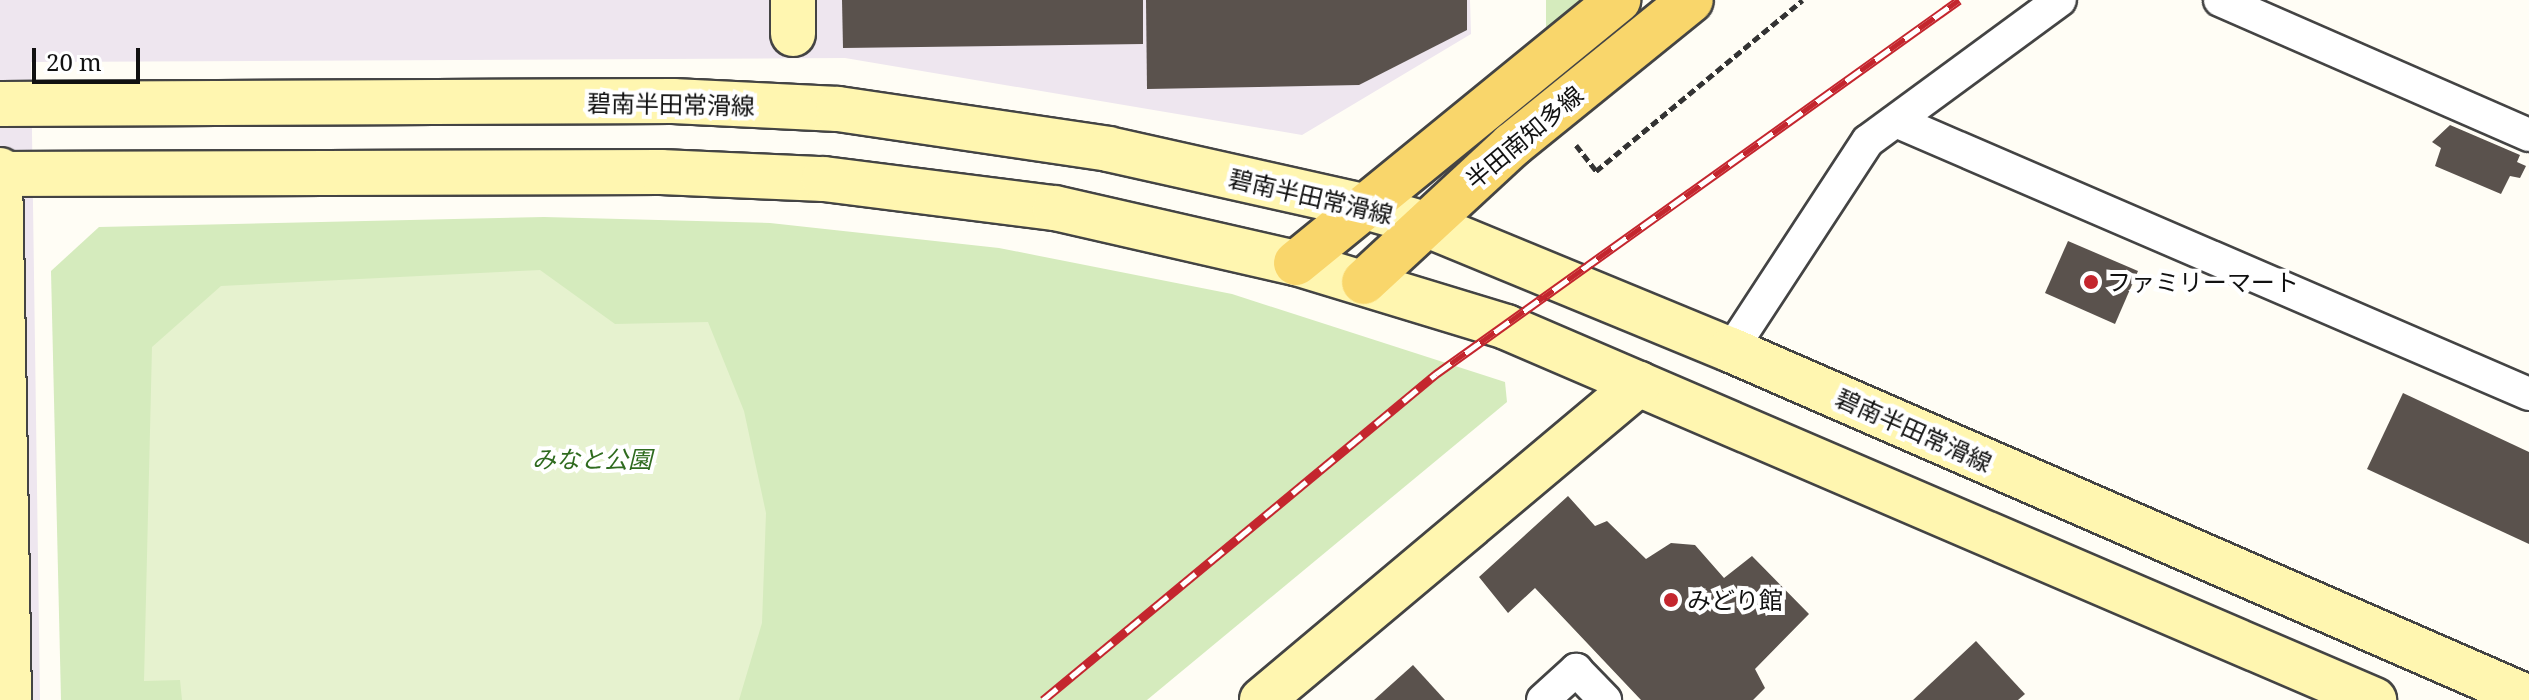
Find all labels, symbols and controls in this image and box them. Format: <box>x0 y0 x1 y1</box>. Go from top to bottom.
scale bar <box>36 32 144 82</box>
text: 20 m <box>46 45 102 78</box>
street label: 半田南知多線 <box>1460 80 1588 194</box>
street label: 碧南半田常滑線 <box>587 88 755 120</box>
street label: 碧南半田常滑線 <box>1226 163 1396 229</box>
place label: ファミリーマート <box>2107 268 2299 296</box>
marker: ファミリーマート <box>2082 273 2100 291</box>
street label: 碧南半田常滑線 <box>1831 383 1997 477</box>
park label: みなと公園 <box>532 445 652 473</box>
place label: みどり館 <box>1687 586 1783 614</box>
marker: みどり館 <box>1662 591 1680 609</box>

